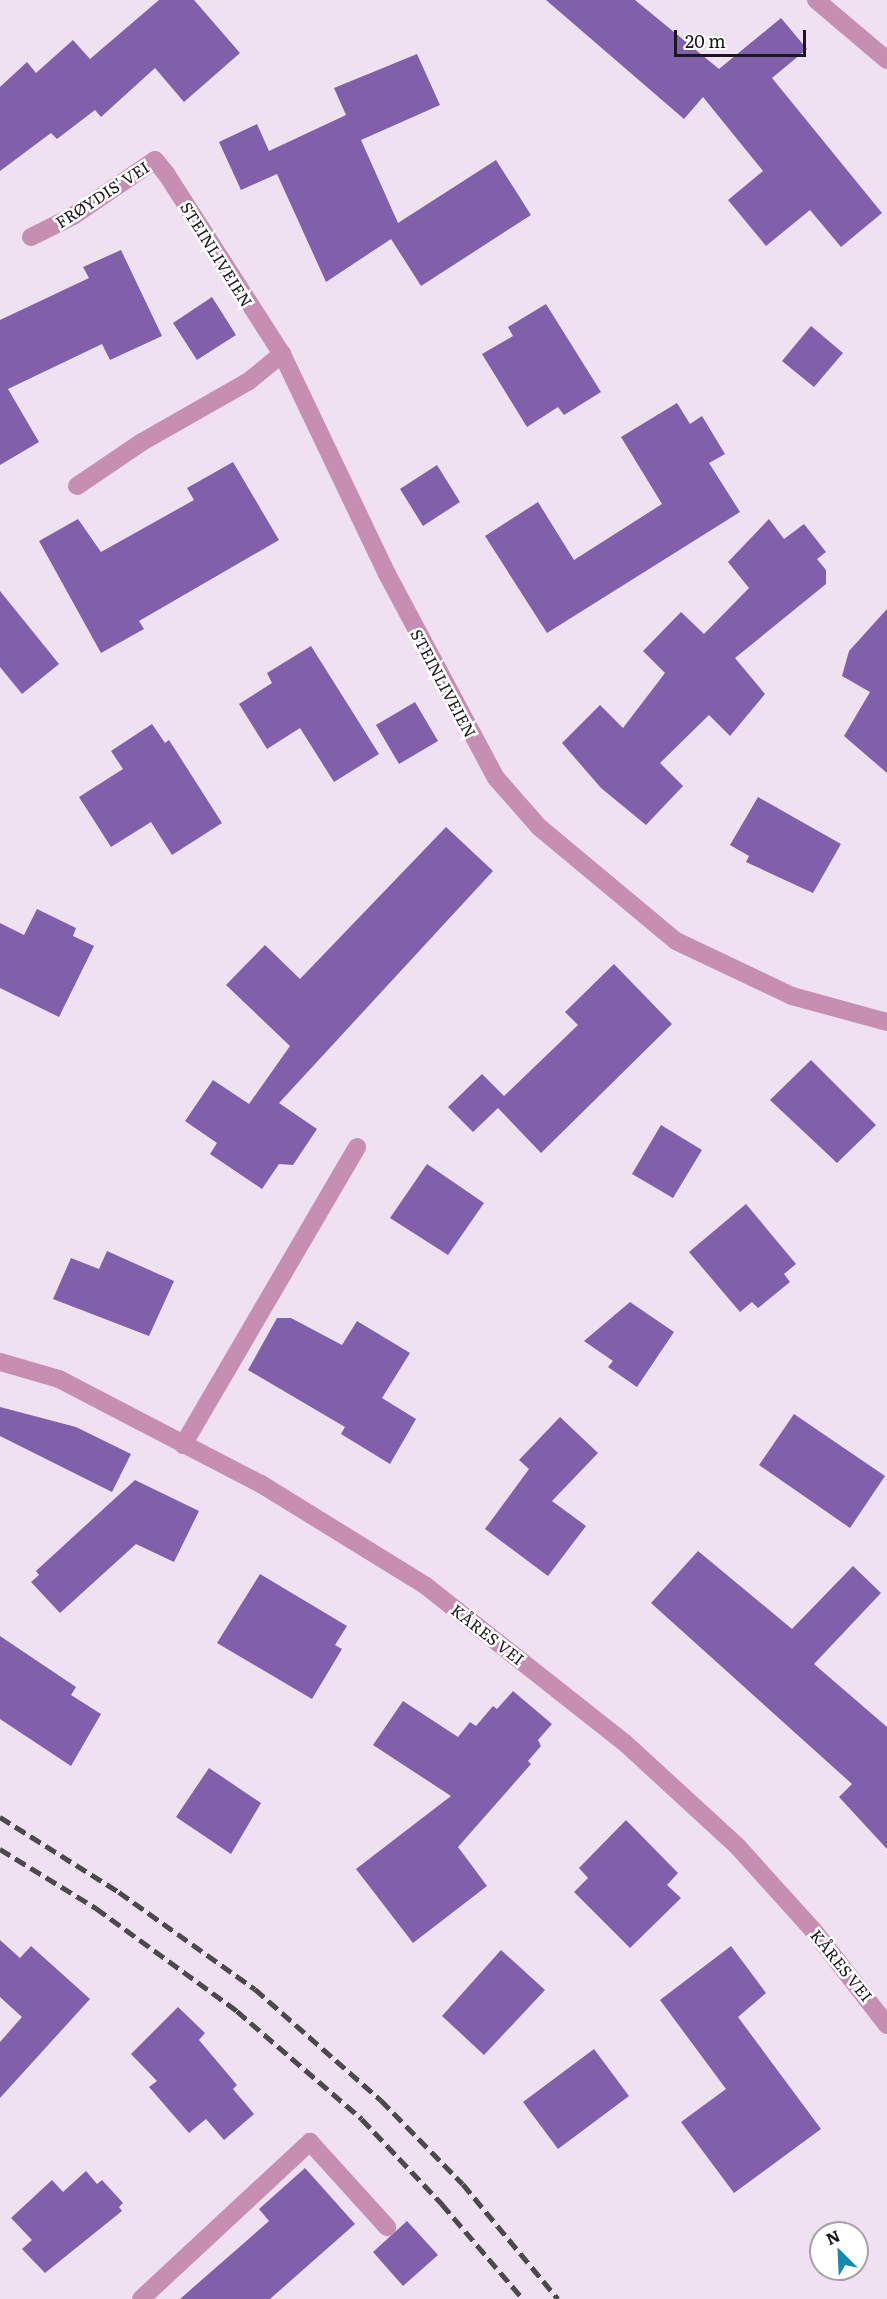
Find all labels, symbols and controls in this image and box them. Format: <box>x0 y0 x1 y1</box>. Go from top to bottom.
scale bar <box>677 18 809 56</box>
text: 20 m <box>685 27 726 54</box>
street label: FRØYDIS' VEI <box>52 157 152 231</box>
street label: STEINLIVEIEN <box>177 198 257 310</box>
street label: STEINLIVEIEN <box>407 626 481 740</box>
street label: KÅRES VEI <box>448 1600 528 1668</box>
street label: KÅRES VEI <box>807 1925 877 2005</box>
north arrow <box>809 2221 869 2281</box>
text: N <box>821 2223 844 2250</box>

